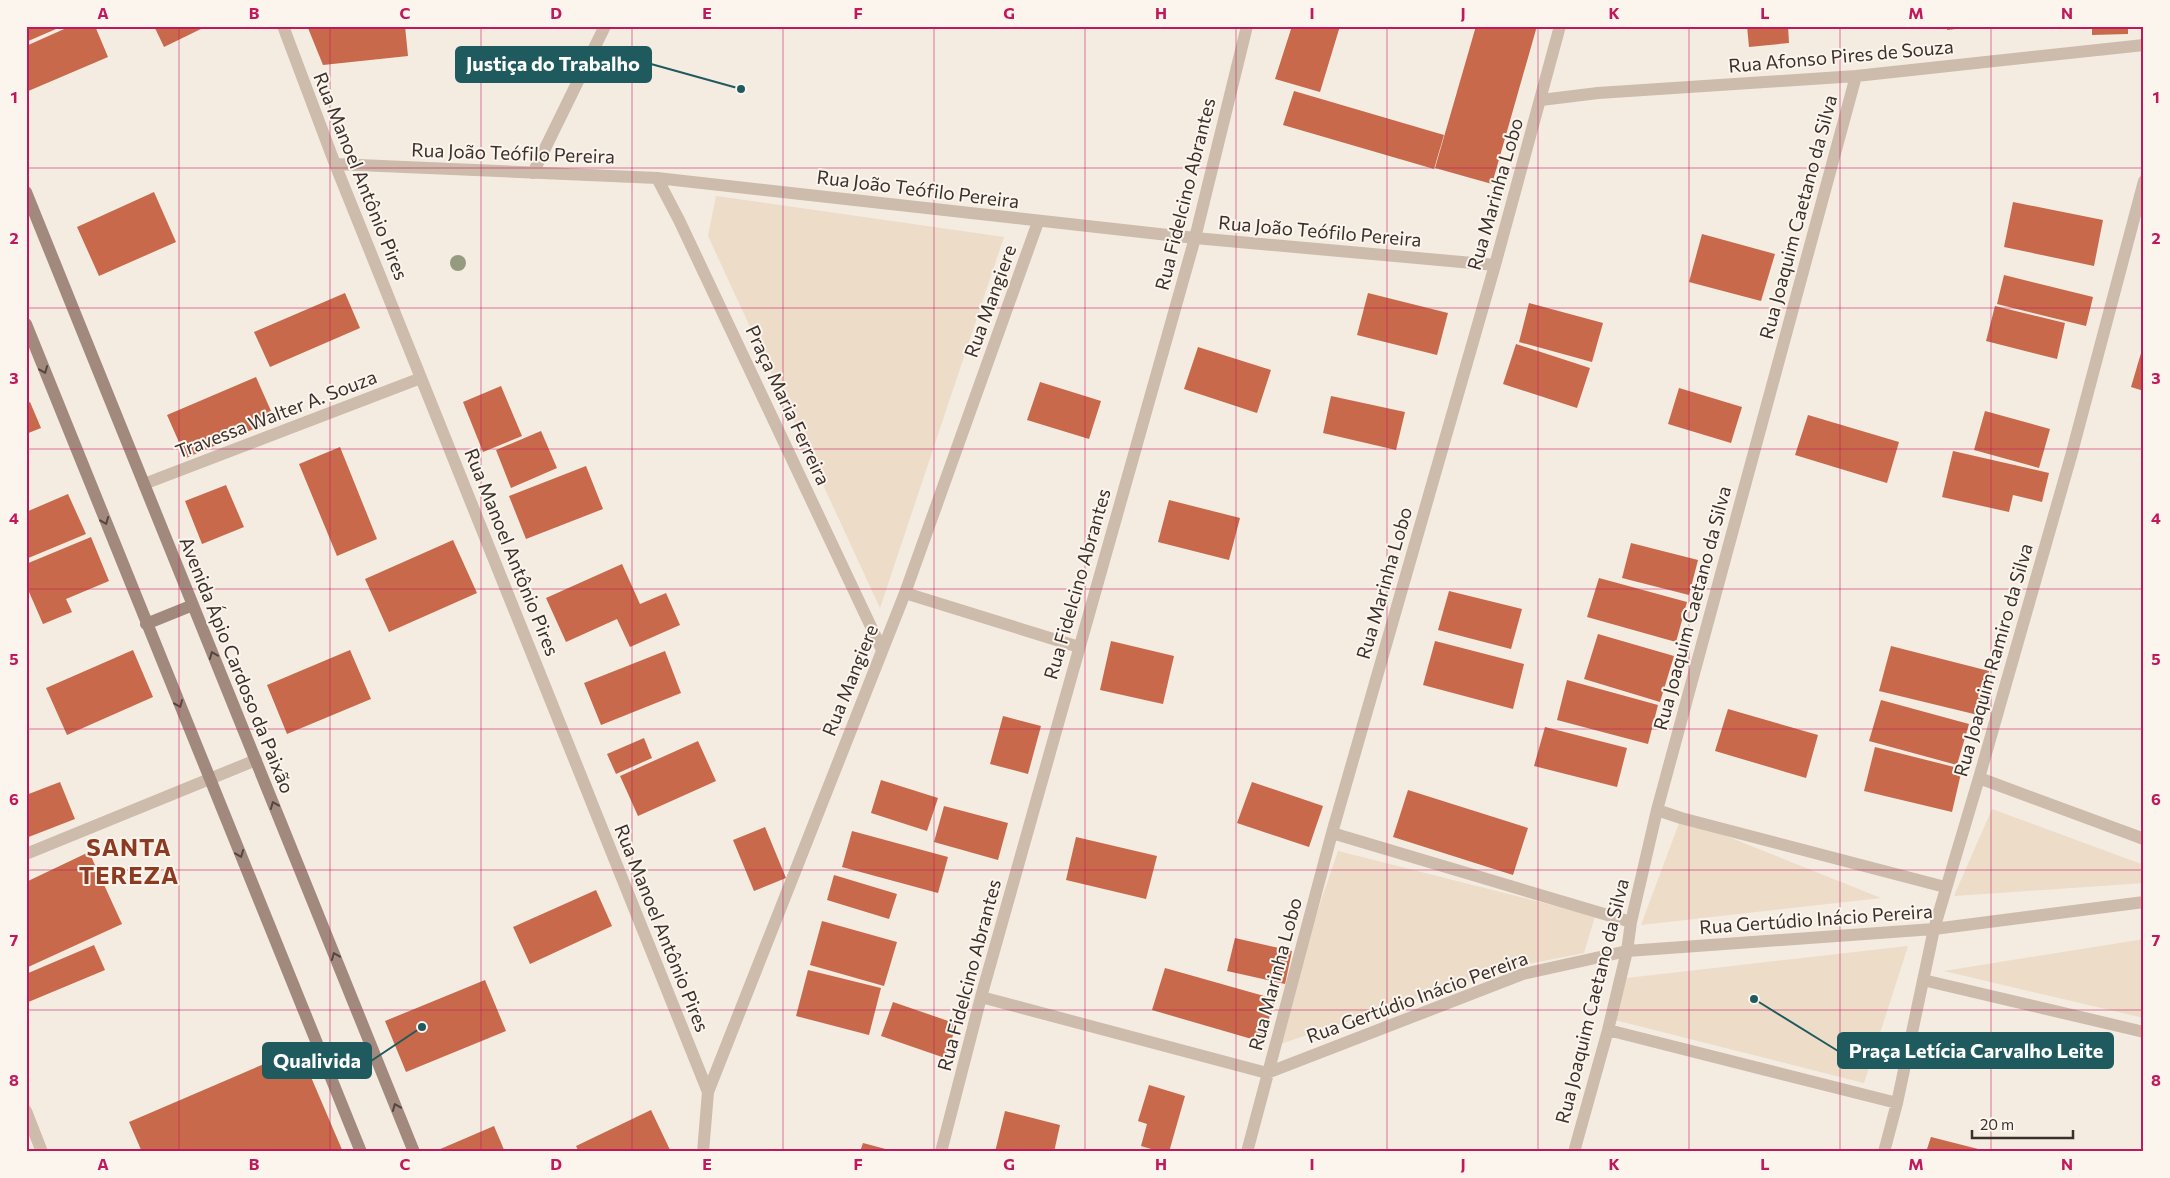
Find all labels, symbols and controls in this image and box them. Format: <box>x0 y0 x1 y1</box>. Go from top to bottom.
text: A <box>97 3 109 22</box>
text: B <box>249 3 260 22</box>
text: C <box>400 3 411 22</box>
text: D <box>550 3 562 22</box>
text: E <box>702 3 712 22</box>
text: F <box>853 3 863 22</box>
text: G <box>1003 3 1015 22</box>
text: H <box>1155 3 1167 22</box>
text: I <box>1309 3 1315 22</box>
text: J <box>1460 3 1466 22</box>
text: K <box>1608 3 1620 22</box>
text: L <box>1760 3 1770 22</box>
text: M <box>1908 3 1924 22</box>
text: N <box>2061 3 2073 22</box>
street label: Rua Afonso Pires de Souza <box>1727 34 1955 77</box>
callout: Justiça do Trabalho <box>456 47 651 82</box>
text: Justiça do Trabalho <box>466 51 640 75</box>
street label: Rua Manoel Antônio Pires <box>309 69 414 283</box>
text: 1 <box>10 87 18 106</box>
text: 1 <box>2152 87 2160 106</box>
street label: Rua Joaquim Caetano da Silva <box>1754 92 1841 341</box>
street label: Rua Fidelcino Abrantes <box>1149 95 1220 292</box>
street label: Rua Marinha Lobo <box>1462 115 1527 273</box>
street label: Rua João Teófilo Pereira <box>411 137 615 168</box>
street label: Rua João Teófilo Pereira <box>816 165 1021 212</box>
street label: Rua João Teófilo Pereira <box>1218 210 1423 251</box>
text: 2 <box>9 228 19 247</box>
text: 2 <box>2151 228 2161 247</box>
street label: Rua Mangiere <box>959 241 1021 360</box>
street label: Praça Maria Ferreira <box>741 321 836 488</box>
street label: Travessa Walter A. Souza <box>172 364 380 463</box>
one-way arrow <box>38 365 49 374</box>
text: 3 <box>9 368 19 387</box>
text: 3 <box>2151 368 2161 387</box>
street label: Rua Manoel Antônio Pires <box>460 445 565 659</box>
street label: Rua Joaquim Caetano da Silva <box>1648 483 1735 732</box>
street label: Rua Fidelcino Abrantes <box>1038 486 1115 682</box>
street label: Rua Marinha Lobo <box>1351 504 1416 662</box>
text: 4 <box>9 508 19 527</box>
text: 4 <box>2151 508 2161 527</box>
one-way arrow <box>99 516 109 524</box>
street label: Avenida Ápio Cardoso da Paixão <box>175 533 300 797</box>
street label: Rua Joaquim Ramiro da Silva <box>1948 541 2037 779</box>
street label: Rua Mangiere <box>817 621 882 739</box>
text: 5 <box>9 649 19 668</box>
text: 5 <box>2151 649 2161 668</box>
one-way arrow <box>209 651 219 659</box>
one-way arrow <box>172 699 183 708</box>
text: 6 <box>9 789 19 808</box>
text: 6 <box>2151 789 2161 808</box>
one-way arrow <box>270 801 280 810</box>
street label: Rua Manoel Antônio Pires <box>610 821 715 1035</box>
district label: SANTA TEREZA <box>79 832 179 889</box>
one-way arrow <box>234 849 244 858</box>
street label: Rua Joaquim Caetano da Silva <box>1550 876 1633 1126</box>
street label: Rua Fidelcino Abrantes <box>932 877 1005 1073</box>
street label: Rua Marinha Lobo <box>1243 895 1306 1053</box>
street label: Rua Gertúdio Inácio Pereira <box>1698 899 1934 938</box>
text: 7 <box>10 930 19 949</box>
text: 7 <box>2152 930 2161 949</box>
street label: Rua Gertúdio Inácio Pereira <box>1303 946 1531 1047</box>
one-way arrow <box>331 952 341 961</box>
callout: Praça Letícia Carvalho Leite <box>1838 1033 2113 1068</box>
text: Praça Letícia Carvalho Leite <box>1849 1038 2103 1062</box>
callout: Qualivida <box>263 1043 371 1078</box>
text: Qualivida <box>273 1048 361 1072</box>
text: 8 <box>9 1070 19 1089</box>
text: 8 <box>2151 1070 2161 1089</box>
one-way arrow <box>391 1103 401 1111</box>
scale bar <box>1972 1108 2074 1140</box>
text: 20 m <box>1980 1115 2014 1133</box>
text: A <box>97 1154 109 1173</box>
text: B <box>249 1154 260 1173</box>
text: C <box>400 1154 411 1173</box>
text: D <box>550 1154 562 1173</box>
text: E <box>702 1154 712 1173</box>
text: F <box>853 1154 863 1173</box>
text: G <box>1003 1154 1015 1173</box>
text: H <box>1155 1154 1167 1173</box>
text: I <box>1309 1154 1315 1173</box>
text: J <box>1460 1154 1466 1173</box>
text: K <box>1608 1154 1620 1173</box>
text: L <box>1760 1154 1770 1173</box>
text: M <box>1908 1154 1924 1173</box>
text: N <box>2061 1154 2073 1173</box>

